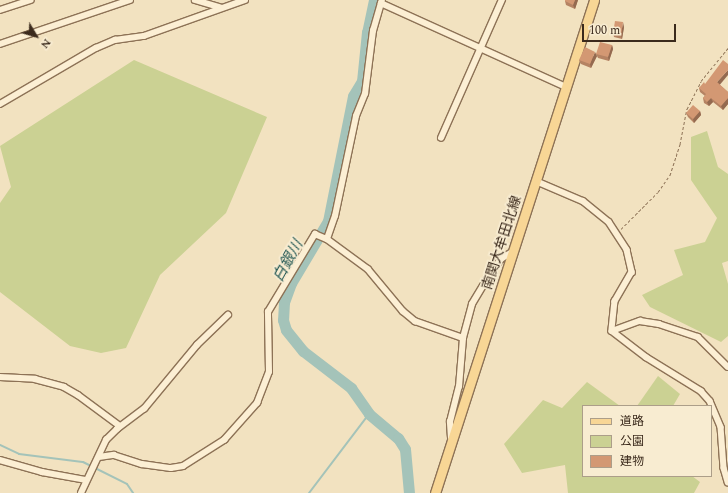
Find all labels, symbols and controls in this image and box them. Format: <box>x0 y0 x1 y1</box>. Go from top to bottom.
north arrow <box>16 16 56 56</box>
scale bar <box>584 16 678 42</box>
text: 100 m <box>589 21 620 40</box>
text: N <box>36 35 55 52</box>
street label: 南関大牟田北線 <box>479 194 525 292</box>
water label: 白銀川 <box>269 237 307 285</box>
legend <box>582 405 712 477</box>
text: 道路 <box>620 412 644 431</box>
text: 公園 <box>620 432 644 451</box>
text: 建物 <box>620 452 644 471</box>

